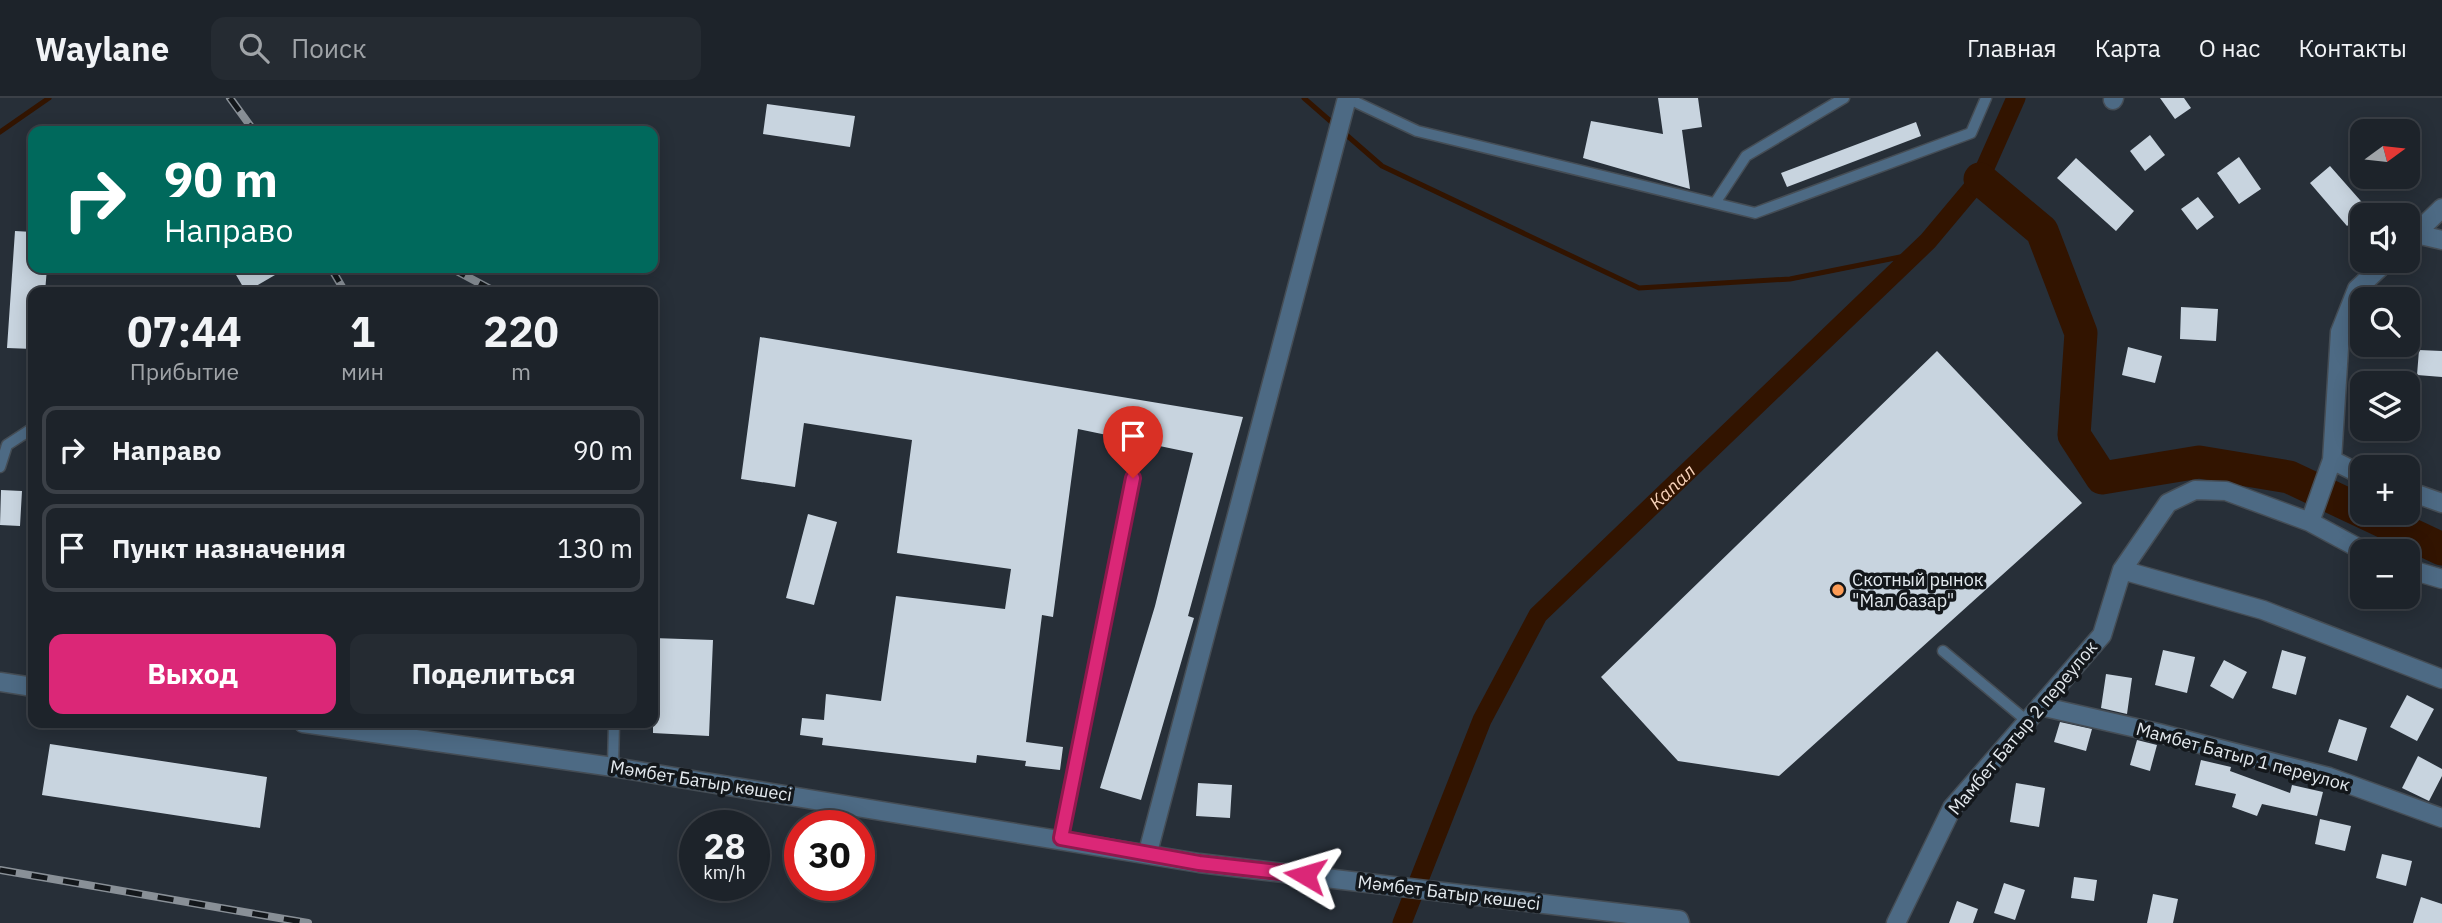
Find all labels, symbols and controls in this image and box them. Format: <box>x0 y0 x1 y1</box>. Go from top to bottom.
search box <box>211 17 701 80</box>
text: Waylane <box>35 27 169 70</box>
icon: search <box>235 29 273 67</box>
text: Поиск <box>291 31 366 65</box>
text: Главная <box>1967 32 2057 64</box>
text: Карта <box>2095 32 2161 64</box>
text: О нас <box>2199 32 2260 64</box>
text: Контакты <box>2298 32 2407 64</box>
north arrow <box>2350 119 2420 189</box>
map controls <box>2350 119 2420 609</box>
text: 90 m <box>164 147 278 210</box>
icon: right <box>49 154 140 245</box>
button: sound <box>2350 203 2420 273</box>
text: Направо <box>164 209 293 251</box>
button: search <box>2350 287 2420 357</box>
text: 07:44 <box>127 304 242 359</box>
text: 1 <box>350 304 375 359</box>
text: 220 <box>483 304 559 359</box>
text: Прибытие <box>130 356 239 386</box>
text: мин <box>341 356 384 386</box>
text: m <box>511 356 531 386</box>
button: layers <box>2350 371 2420 441</box>
pin <box>1103 406 1163 478</box>
icon: arrive <box>1114 417 1152 455</box>
icon: right <box>53 431 91 469</box>
text: Направо <box>112 433 221 467</box>
text: 90 m <box>573 433 633 467</box>
button: + <box>2350 455 2420 525</box>
water label: Капал <box>1644 459 1700 514</box>
icon: arrive <box>53 529 91 567</box>
text: Пункт назначения <box>112 531 346 565</box>
text: 130 m <box>557 531 633 565</box>
button: − <box>2350 539 2420 609</box>
place label: Скотный рынок "Мал базар" <box>1852 568 1984 612</box>
marker: Скотный рынок "Мал базар" <box>1830 582 1846 598</box>
button: Выход <box>49 634 336 714</box>
button: Поделиться <box>350 634 637 714</box>
street label: Мамбет Батыр 2 переулок <box>1943 636 2102 820</box>
street label: Мамбет Батыр 1 переулок <box>2134 717 2353 796</box>
street label: Мәмбет Батыр көшесі <box>608 755 794 806</box>
speed limit sign: 30 <box>784 810 875 901</box>
text: 28 <box>703 823 746 869</box>
position arrow <box>1268 838 1342 912</box>
text: km/h <box>703 861 746 884</box>
street label: Мәмбет Батыр көшесі <box>1356 870 1542 915</box>

